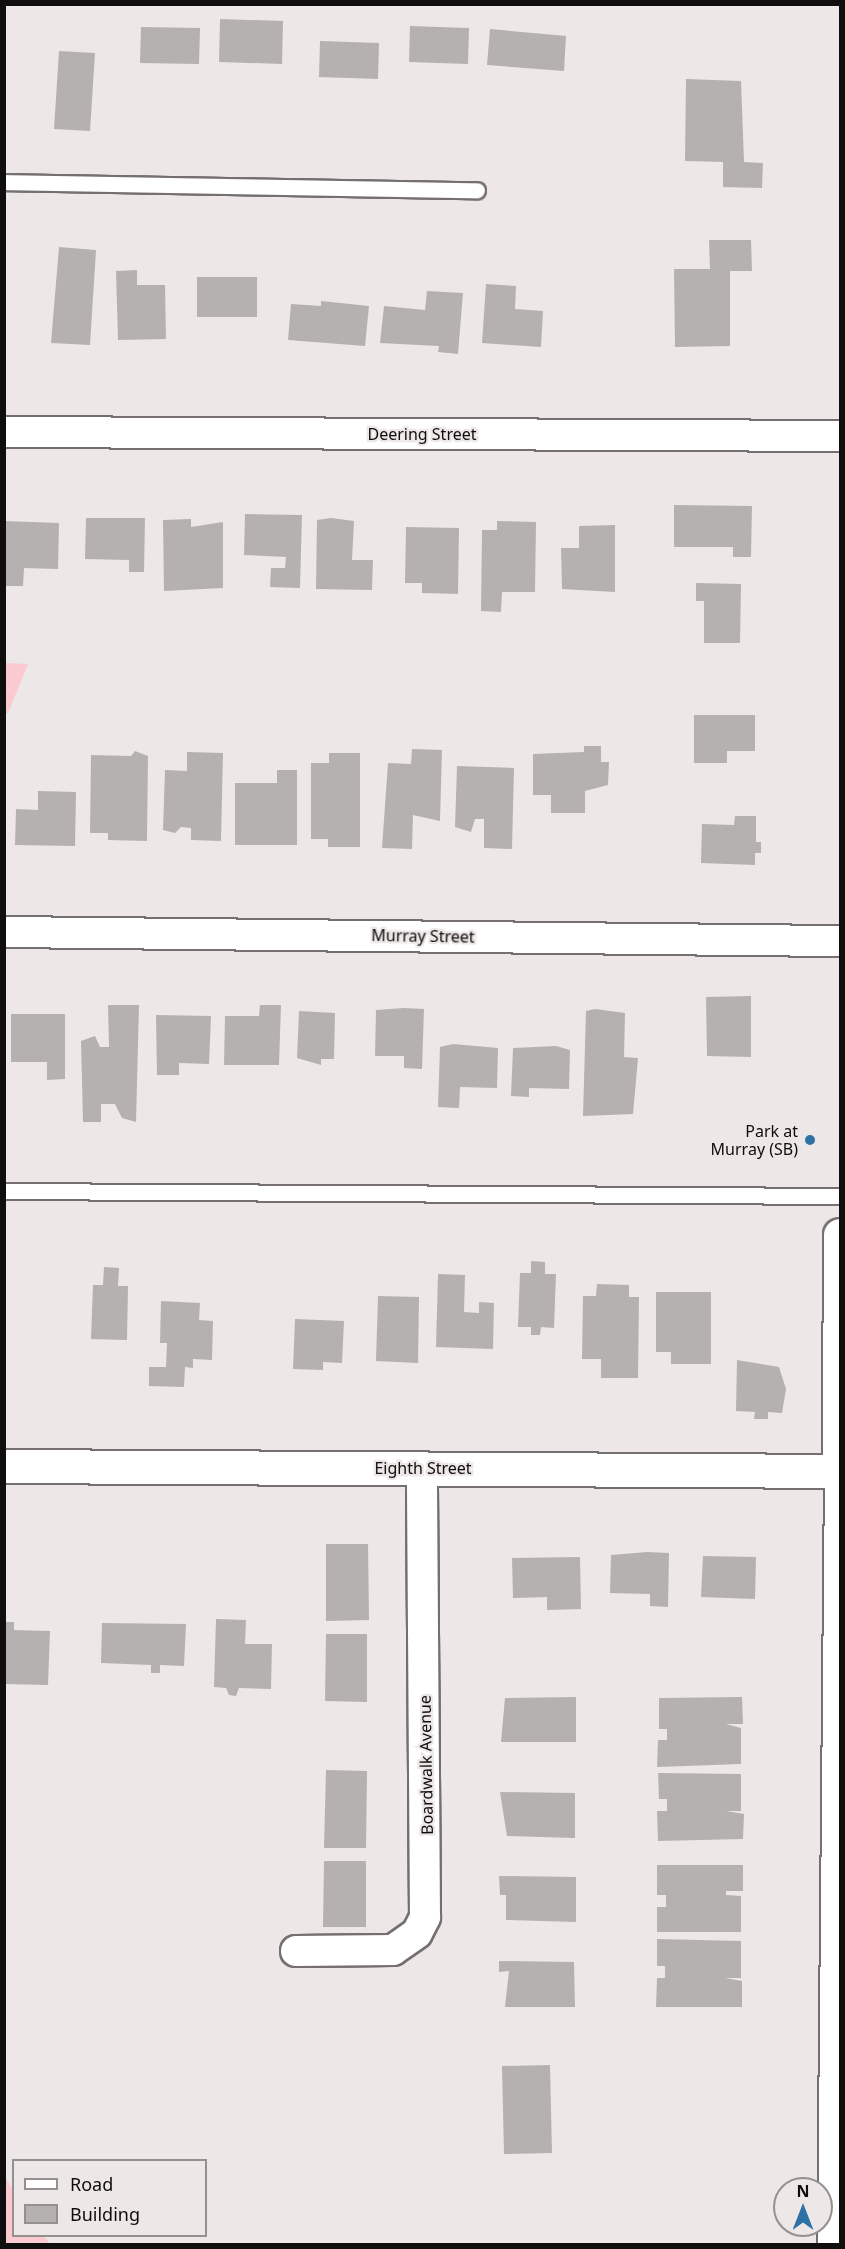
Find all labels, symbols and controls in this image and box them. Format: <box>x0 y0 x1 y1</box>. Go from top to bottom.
street label: Deering Street <box>367 424 477 444</box>
street label: Murray Street <box>371 926 475 946</box>
place label: Park at Murray (SB) <box>711 1121 798 1159</box>
marker: Park at Murray (SB) <box>803 1133 817 1147</box>
street label: Eighth Street <box>374 1458 472 1478</box>
street label: Boardwalk Avenue <box>415 1695 437 1835</box>
legend <box>12 2159 207 2237</box>
text: Road <box>70 2172 113 2196</box>
north arrow <box>773 2177 833 2237</box>
text: N <box>796 2180 810 2202</box>
text: Building <box>70 2202 140 2226</box>

